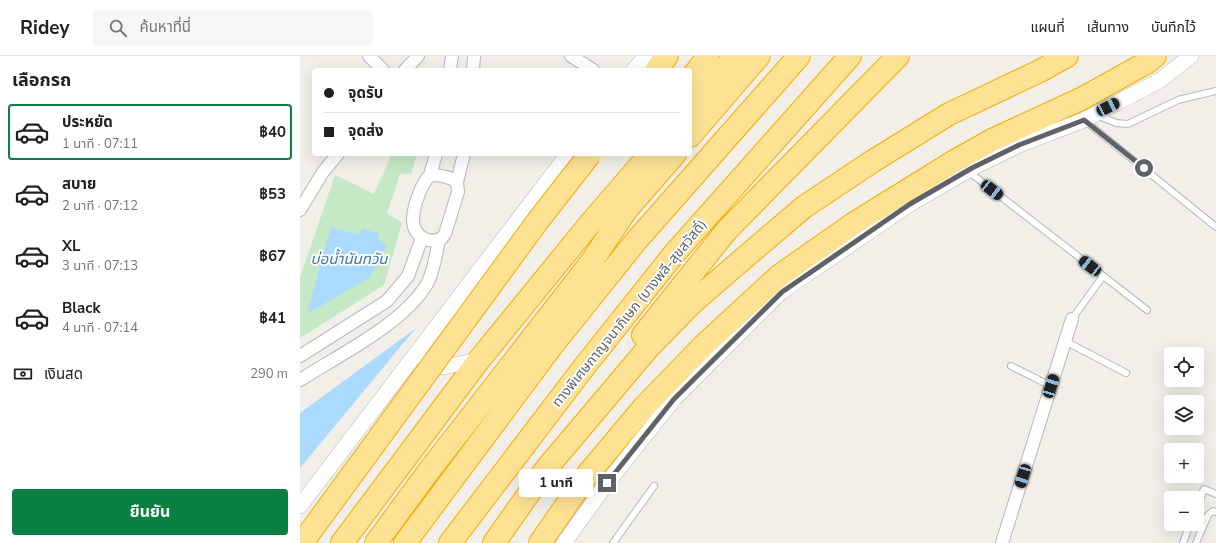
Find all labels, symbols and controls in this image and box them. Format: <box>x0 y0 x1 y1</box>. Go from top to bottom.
search box <box>93 10 373 46</box>
text: Ridey <box>20 15 69 41</box>
icon: search <box>107 17 129 39</box>
text: ค้นหาที่นี่ <box>139 17 191 37</box>
text: แผนที่ <box>1031 18 1065 37</box>
text: เส้นทาง <box>1087 18 1129 37</box>
text: บันทึกไว้ <box>1151 18 1196 37</box>
text: เลือกรถ <box>12 68 71 92</box>
text: จุดรับ <box>348 83 383 103</box>
car <box>1095 96 1121 118</box>
text: ประหยัด <box>62 112 113 132</box>
icon: car <box>14 114 50 150</box>
text: จุดส่ง <box>348 121 384 141</box>
text: ฿40 <box>259 122 286 142</box>
text: 1 นาที · 07:11 <box>62 135 138 153</box>
route start <box>1135 159 1153 177</box>
text: สบาย <box>62 174 96 194</box>
icon: car <box>14 176 50 212</box>
car <box>979 178 1005 202</box>
text: ฿53 <box>259 184 286 204</box>
text: 2 นาที · 07:12 <box>62 197 138 215</box>
street label: ทางพิเศษกาญจนาภิเษก (บางพลี-สุขสวัสดิ์) <box>548 215 711 411</box>
text: XL <box>62 236 81 256</box>
icon: car <box>14 238 50 274</box>
text: ฿67 <box>259 246 286 266</box>
water label: บ่อน้ำนันทวัน <box>310 248 388 269</box>
car <box>1077 254 1103 278</box>
text: 3 นาที · 07:13 <box>62 257 138 275</box>
text: Black <box>62 298 100 318</box>
icon: car <box>14 300 50 336</box>
text: ฿41 <box>259 308 286 328</box>
text: 4 นาที · 07:14 <box>62 319 138 337</box>
map controls <box>1164 347 1204 531</box>
button: locate <box>1164 347 1204 387</box>
icon: cash <box>12 363 34 385</box>
text: เงินสด <box>44 364 83 384</box>
text: 290 m <box>250 365 288 383</box>
car <box>1042 373 1060 399</box>
button: layers <box>1164 395 1204 435</box>
button: + <box>1164 443 1204 483</box>
car <box>1014 463 1032 489</box>
callout: 1 นาที <box>519 469 593 497</box>
text: 1 นาที <box>539 474 573 492</box>
route end <box>598 474 616 492</box>
button: ยืนยัน <box>12 489 288 535</box>
button: − <box>1164 491 1204 531</box>

